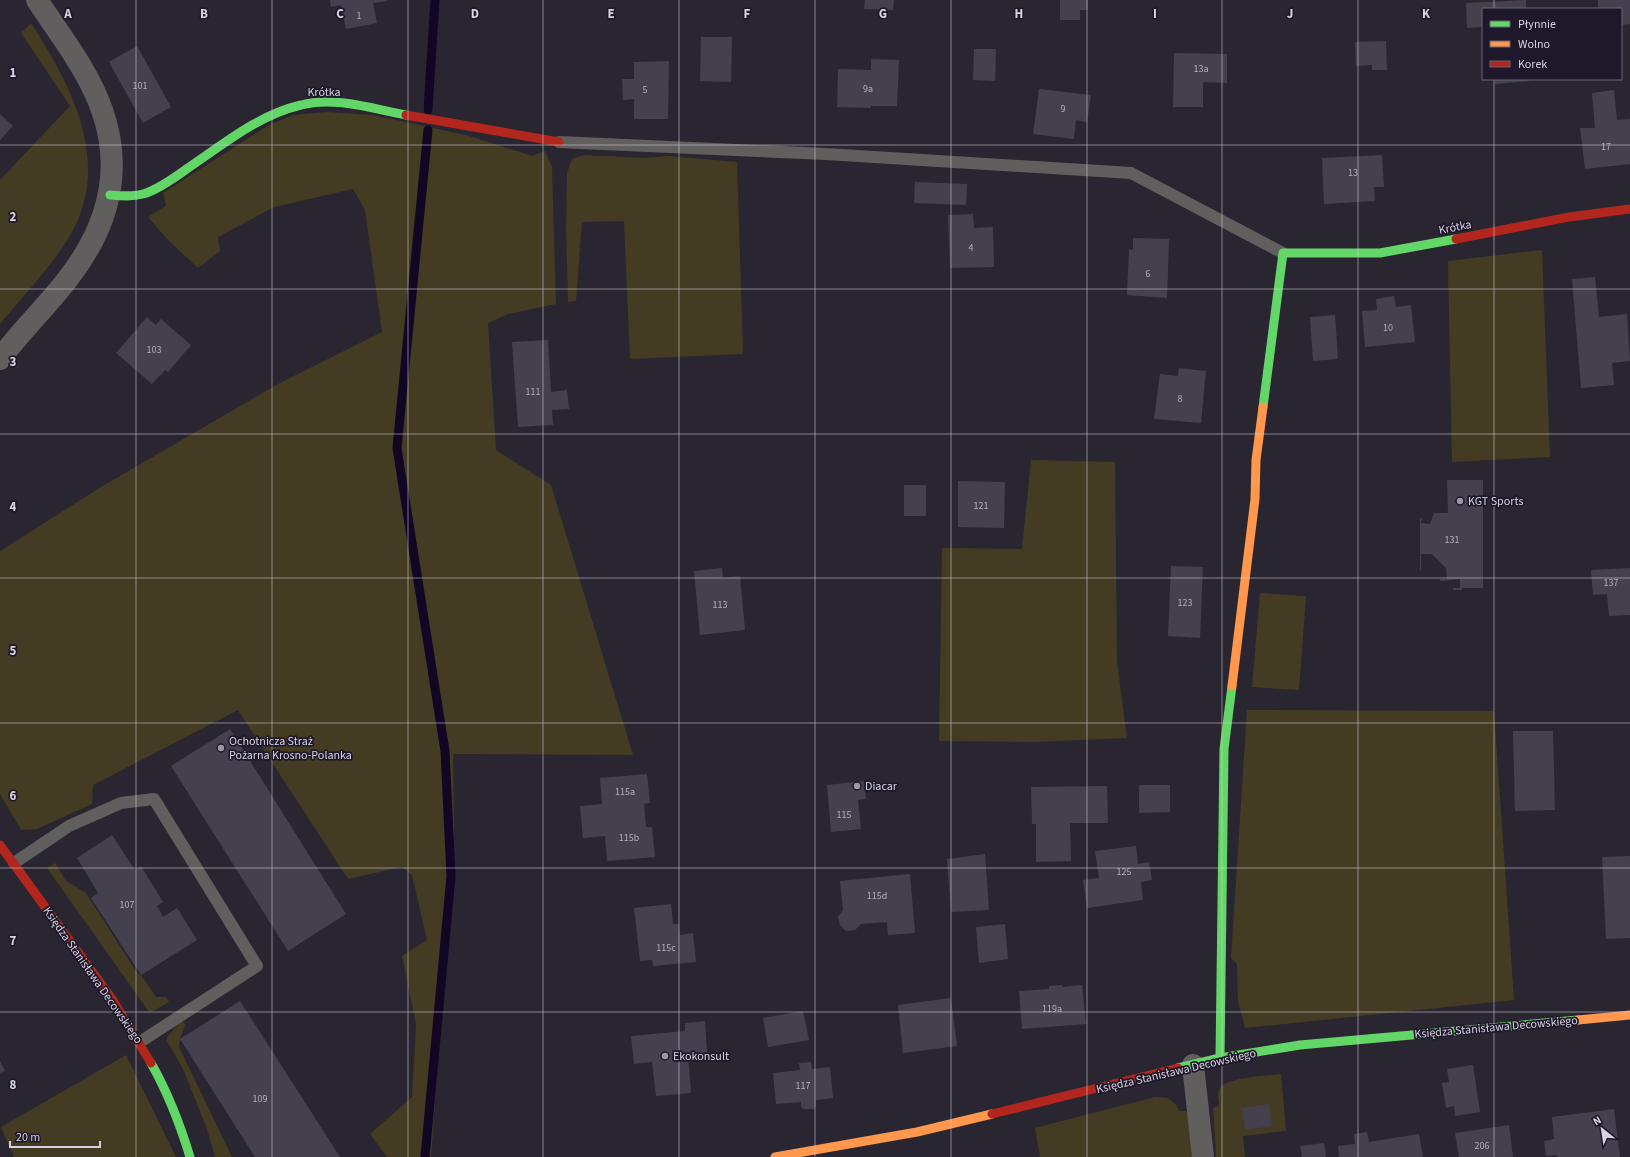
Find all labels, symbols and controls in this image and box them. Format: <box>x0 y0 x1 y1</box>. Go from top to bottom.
text: A <box>63 5 72 23</box>
text: B <box>200 5 208 23</box>
text: C <box>336 5 344 23</box>
text: D <box>471 5 479 23</box>
text: E <box>607 5 615 23</box>
text: F <box>744 5 751 23</box>
text: G <box>879 5 887 23</box>
text: H <box>1015 5 1023 23</box>
text: I <box>1153 5 1157 23</box>
text: J <box>1287 5 1293 23</box>
text: K <box>1422 5 1431 23</box>
legend <box>1482 8 1622 80</box>
house number: 1 <box>357 9 362 23</box>
text: Płynnie <box>1518 16 1556 33</box>
text: Wolno <box>1518 36 1550 53</box>
text: Korek <box>1518 56 1547 73</box>
house number: 13a <box>1194 62 1208 76</box>
text: 1 <box>10 64 17 82</box>
house number: 101 <box>133 79 147 93</box>
house number: 9a <box>863 82 873 96</box>
house number: 5 <box>643 83 648 97</box>
street label: Krótka <box>307 84 341 101</box>
house number: 9 <box>1061 102 1066 116</box>
house number: 17 <box>1601 140 1611 154</box>
house number: 13 <box>1348 166 1358 180</box>
text: 2 <box>10 208 17 226</box>
street label: Krótka <box>1437 216 1473 239</box>
house number: 4 <box>969 241 974 255</box>
house number: 6 <box>1146 267 1151 281</box>
house number: 10 <box>1383 321 1393 335</box>
house number: 103 <box>147 343 161 357</box>
text: 3 <box>10 353 17 371</box>
house number: 111 <box>526 385 540 399</box>
house number: 8 <box>1178 392 1183 406</box>
place label: KGT Sports <box>1468 493 1523 510</box>
marker: KGT Sports <box>1455 496 1465 506</box>
text: 4 <box>10 498 17 516</box>
house number: 121 <box>974 499 988 513</box>
house number: 131 <box>1445 533 1459 547</box>
house number: 137 <box>1604 576 1618 590</box>
house number: 123 <box>1178 596 1192 610</box>
house number: 113 <box>713 598 727 612</box>
text: 5 <box>10 642 17 660</box>
place label: Ochotnicza Straż Pożarna Krosno-Polanka <box>229 733 352 764</box>
marker: Ochotnicza Straż Pożarna Krosno-Polanka <box>216 743 226 753</box>
place label: Diacar <box>865 778 898 795</box>
marker: Diacar <box>852 781 862 791</box>
house number: 115a <box>615 785 635 799</box>
text: 6 <box>10 787 17 805</box>
house number: 115 <box>837 808 851 822</box>
house number: 115b <box>619 831 640 845</box>
house number: 125 <box>1117 865 1131 879</box>
house number: 115d <box>867 889 887 903</box>
house number: 107 <box>120 898 134 912</box>
street label: Księdza Stanisława Decowskiego <box>39 903 147 1047</box>
text: 7 <box>10 932 17 950</box>
house number: 115c <box>656 941 676 955</box>
house number: 119a <box>1042 1002 1062 1016</box>
street label: Księdza Stanisława Decowskiego <box>1414 1012 1578 1043</box>
street label: Księdza Stanisława Decowskiego <box>1094 1045 1258 1098</box>
place label: Ekokonsult <box>673 1048 729 1065</box>
marker: Ekokonsult <box>660 1051 670 1061</box>
text: 8 <box>10 1076 17 1094</box>
house number: 117 <box>796 1079 810 1093</box>
house number: 109 <box>253 1092 267 1106</box>
north arrow <box>1582 1109 1622 1149</box>
text: N <box>1590 1112 1604 1129</box>
scale bar <box>10 1123 100 1149</box>
text: 20 m <box>16 1129 40 1146</box>
house number: 206 <box>1475 1139 1489 1153</box>

